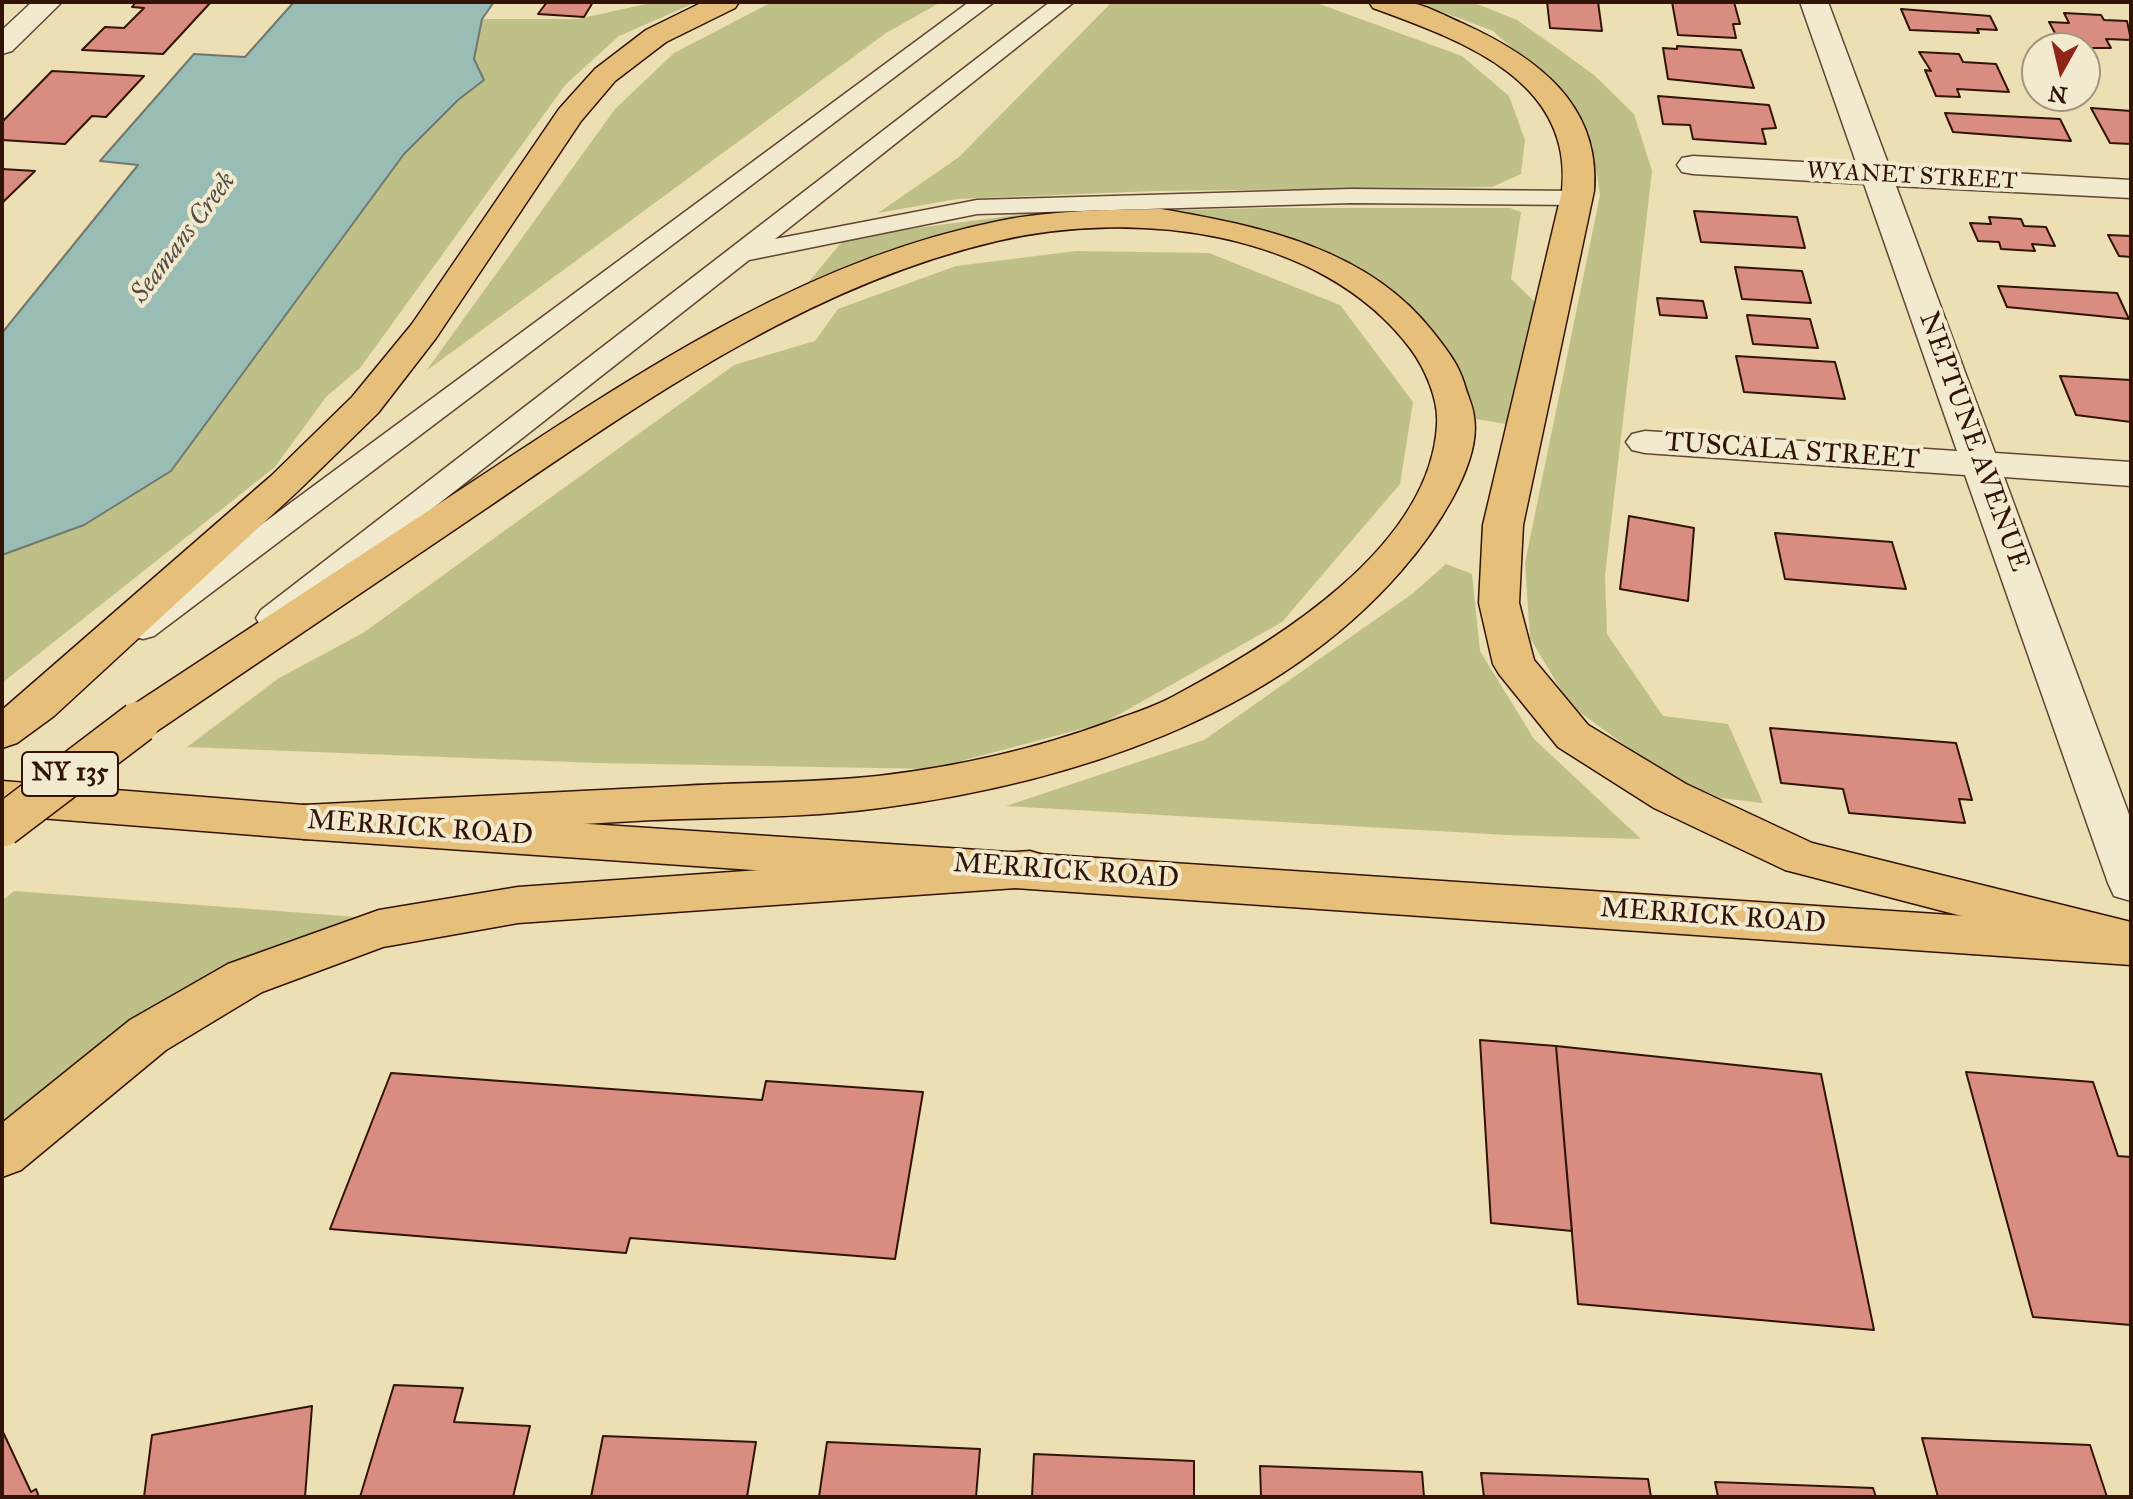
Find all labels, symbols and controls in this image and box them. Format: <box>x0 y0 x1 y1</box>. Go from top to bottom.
north arrow <box>2021 32 2101 112</box>
text: N <box>2047 80 2069 109</box>
street label: WYANET STREET <box>1806 157 2018 197</box>
water label: Seamans Creek <box>125 167 243 309</box>
street label: NEPTUNE AVENUE <box>1910 308 2036 576</box>
street label: TUSCALA STREET <box>1663 426 1921 478</box>
road number: NY 135 <box>22 752 118 796</box>
street label: MERRICK ROAD <box>306 804 534 854</box>
street label: MERRICK ROAD <box>952 847 1180 897</box>
street label: MERRICK ROAD <box>1599 892 1827 942</box>

